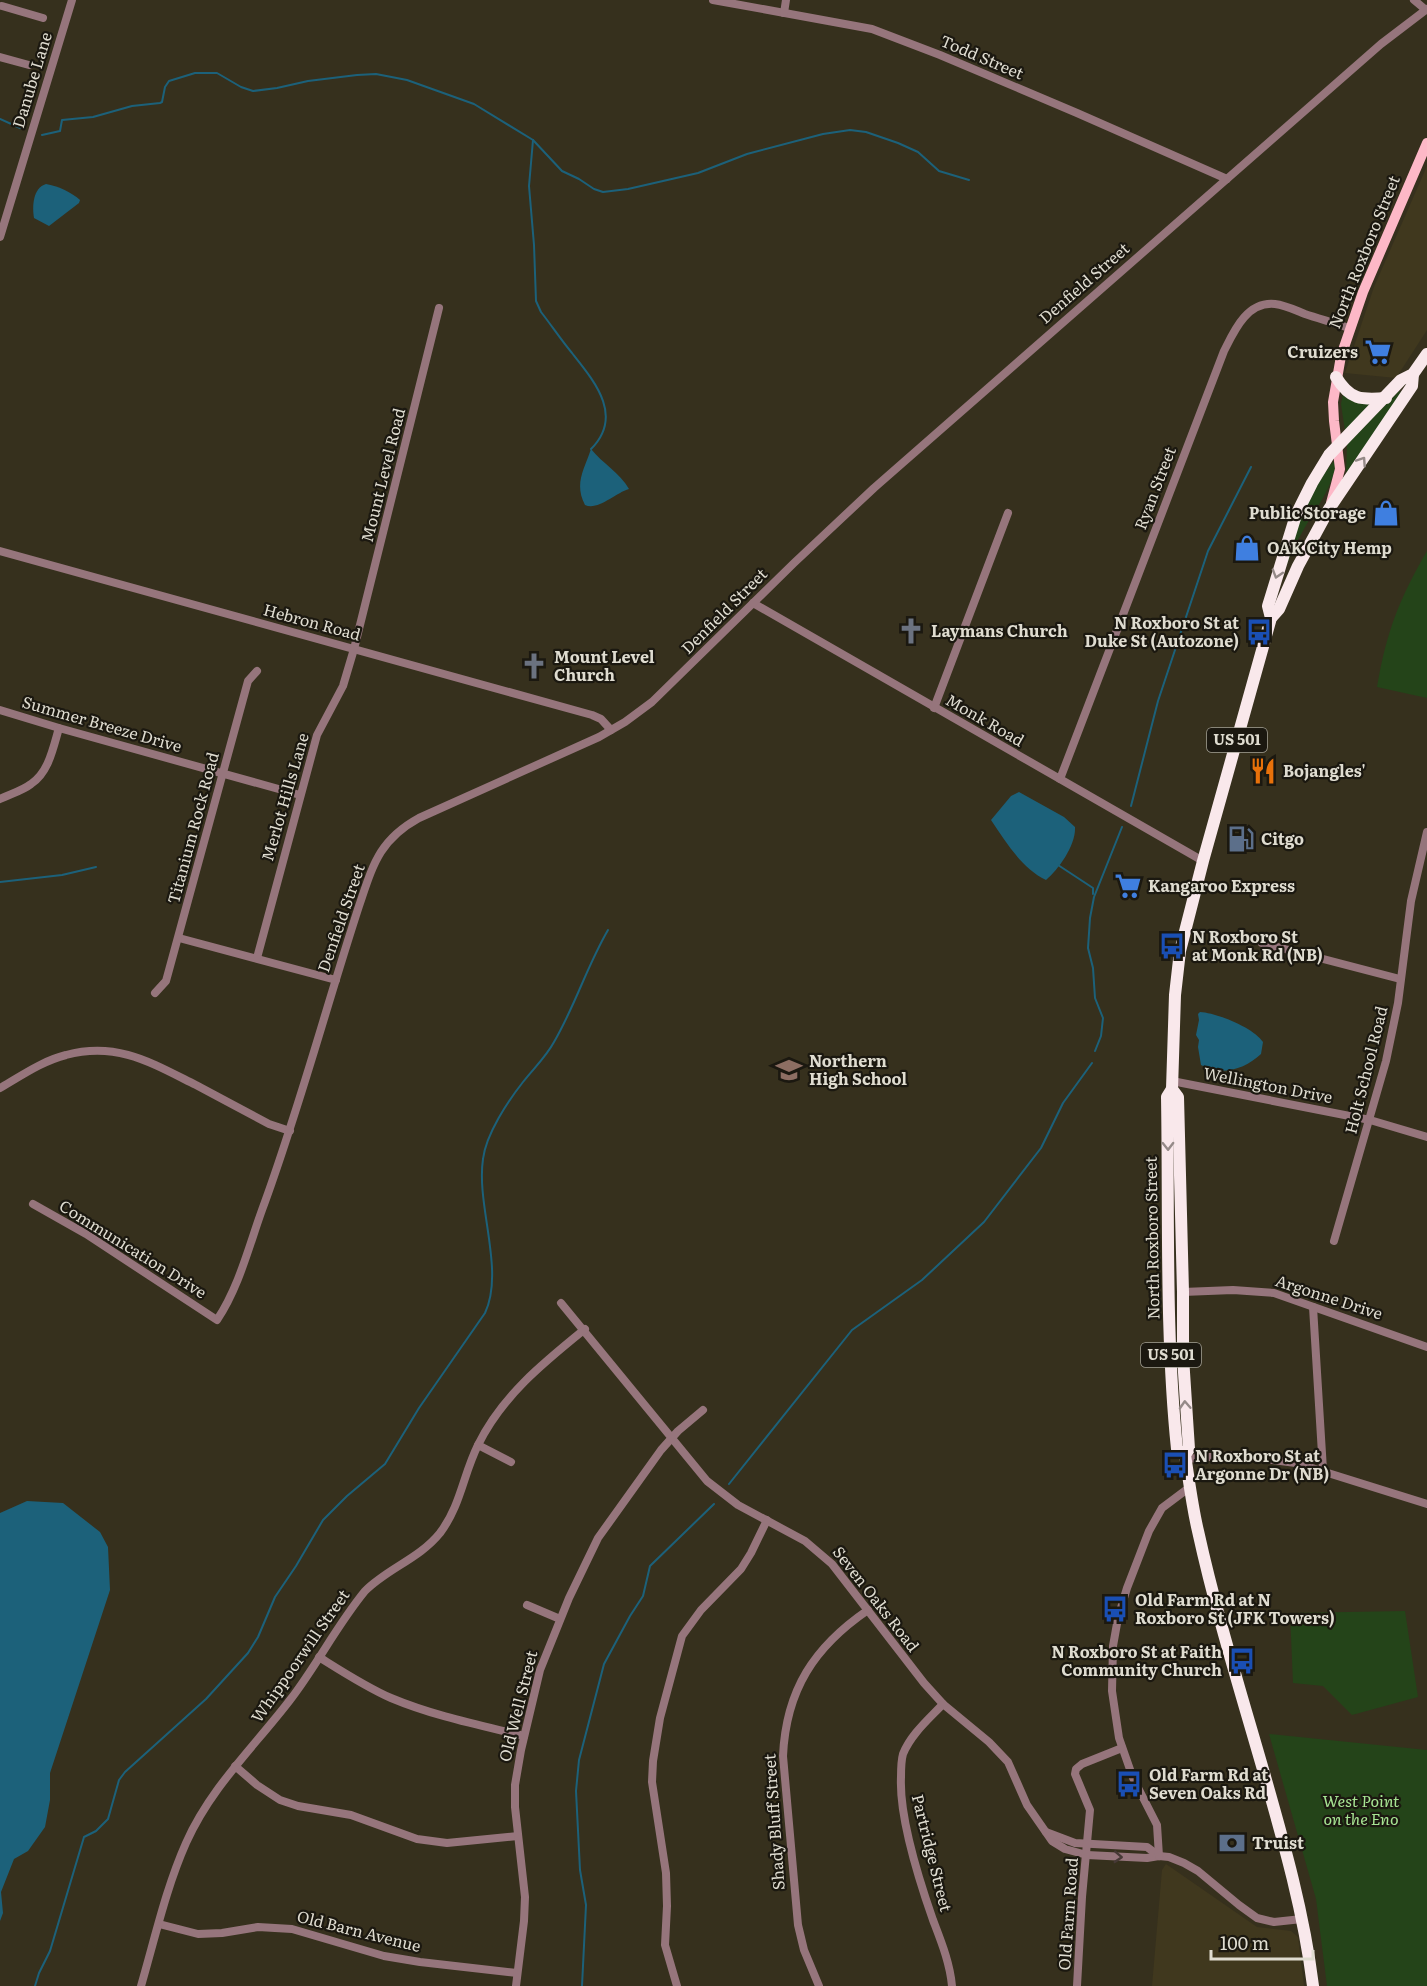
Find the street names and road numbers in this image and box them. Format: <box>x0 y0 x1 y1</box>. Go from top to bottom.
street label: Todd Street <box>937 28 1028 85</box>
street label: Danube Lane <box>5 29 57 131</box>
street label: North Roxboro Street <box>1321 171 1405 332</box>
street label: Denfield Street <box>1033 236 1134 328</box>
street label: Mount Level Road <box>354 405 410 544</box>
street label: Ryan Street <box>1127 442 1181 533</box>
street label: Denfield Street <box>675 561 772 659</box>
street label: Hebron Road <box>261 597 364 646</box>
street label: Monk Road <box>942 687 1029 751</box>
street label: Summer Breeze Drive <box>20 689 185 757</box>
road number: US 501 <box>1207 728 1267 752</box>
street label: Merlot Hills Lane <box>254 730 314 864</box>
street label: Titanium Rock Road <box>160 749 224 906</box>
street label: Denfield Street <box>310 860 370 975</box>
street label: Holt School Road <box>1338 1003 1393 1136</box>
street label: Wellington Drive <box>1202 1060 1335 1108</box>
street label: North Roxboro Street <box>1138 1156 1164 1320</box>
street label: Communication Drive <box>55 1193 212 1303</box>
street label: Argonne Drive <box>1273 1267 1386 1325</box>
road number: US 501 <box>1141 1343 1201 1367</box>
street label: Seven Oaks Road <box>828 1540 926 1657</box>
street label: Whippoorwill Street <box>244 1583 355 1727</box>
street label: Old Well Street <box>492 1647 543 1764</box>
street label: Shady Bluff Street <box>756 1753 790 1891</box>
street label: Partridge Street <box>907 1791 959 1915</box>
street label: Old Farm Road <box>1051 1857 1083 1971</box>
street label: Old Barn Avenue <box>295 1903 424 1957</box>

